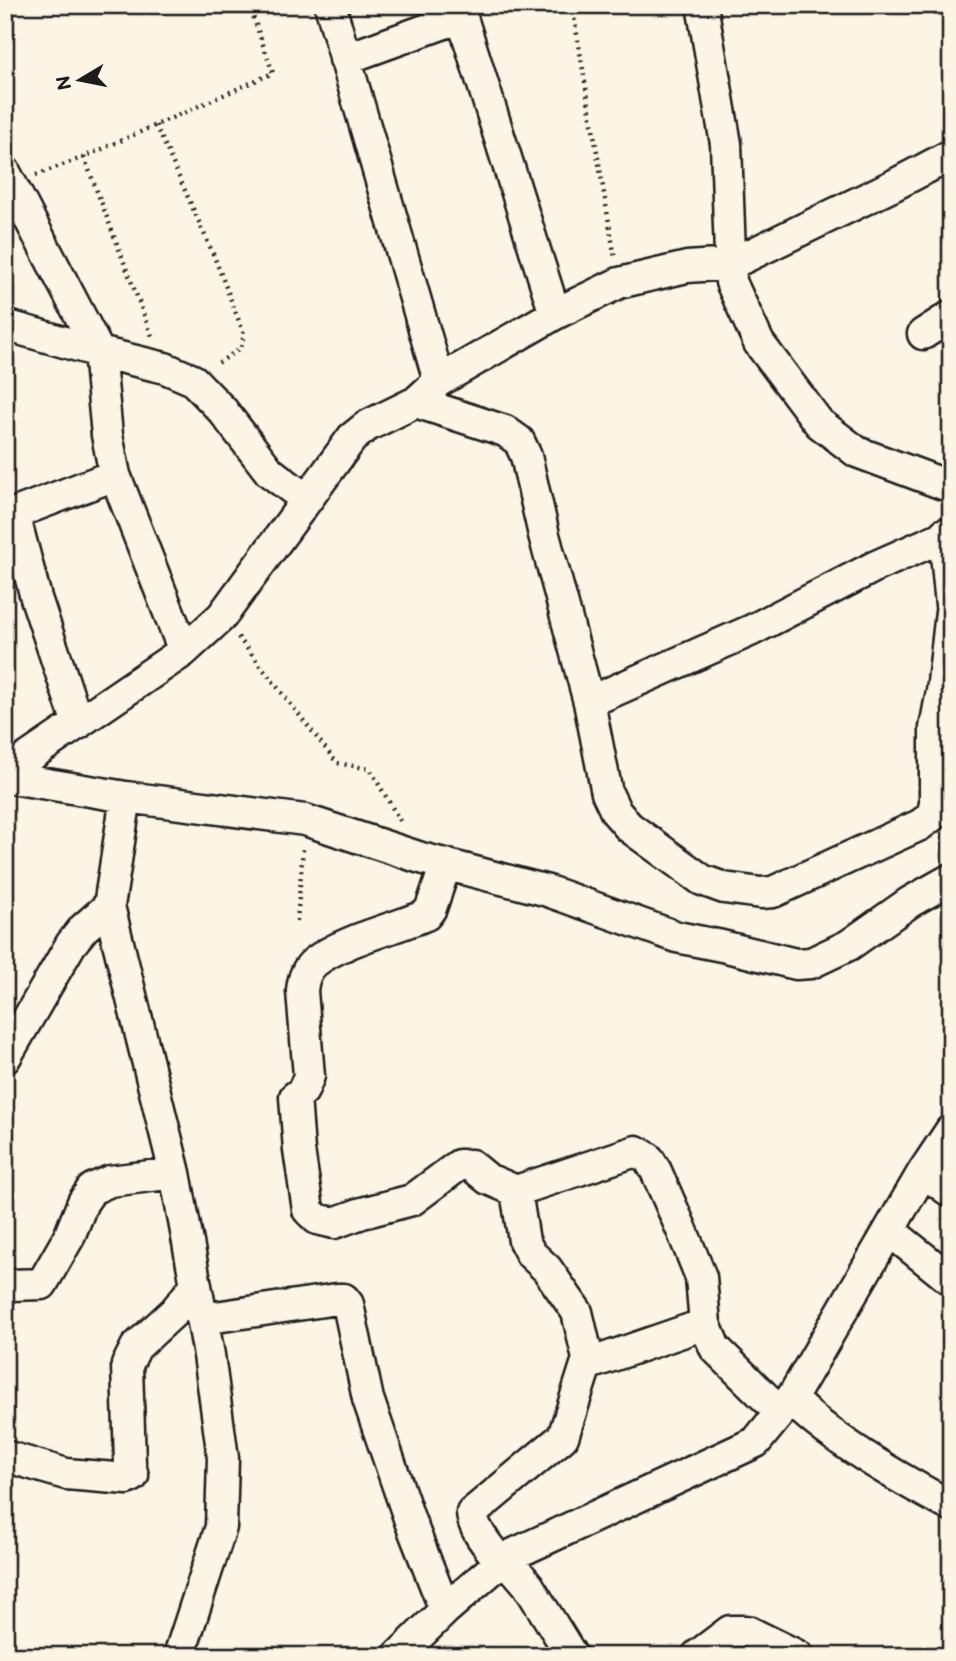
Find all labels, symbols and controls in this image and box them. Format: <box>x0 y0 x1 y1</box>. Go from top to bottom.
north arrow <box>46 46 116 116</box>
text: N <box>52 74 77 92</box>

